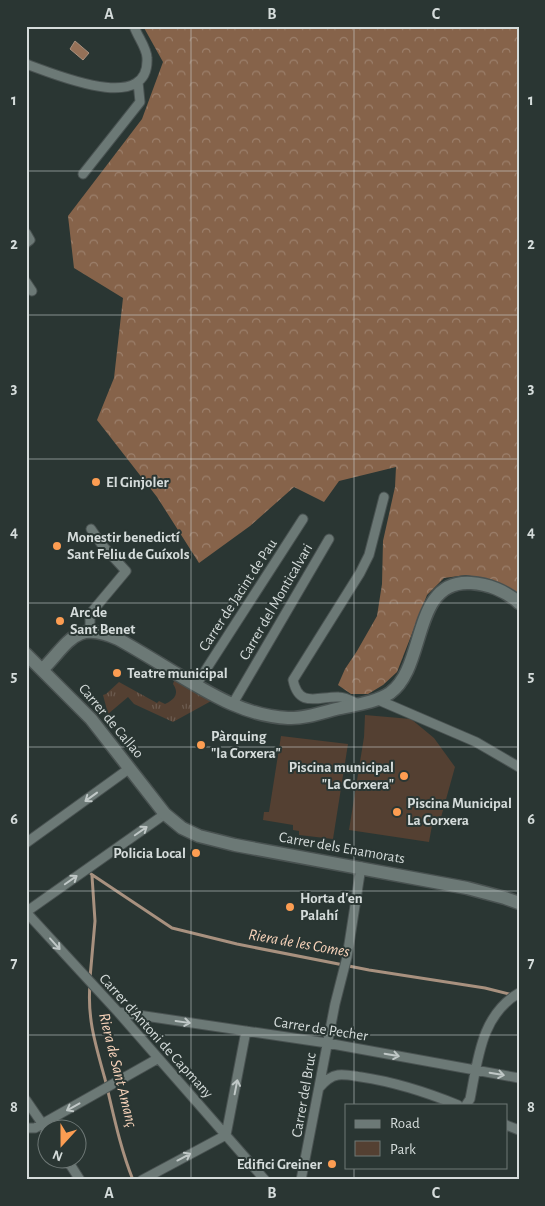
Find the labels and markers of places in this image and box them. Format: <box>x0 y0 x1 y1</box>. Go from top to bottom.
place label: El Ginjoler <box>106 475 170 490</box>
marker: El Ginjoler <box>90 476 102 488</box>
place label: Monestir benedictí Sant Feliu de Guíxols <box>67 530 190 562</box>
marker: Monestir benedictí Sant Feliu de Guíxols <box>51 540 63 552</box>
place label: Arc de Sant Benet <box>70 605 135 637</box>
marker: Arc de Sant Benet <box>54 615 66 627</box>
place label: Teatre municipal <box>127 666 228 681</box>
marker: Teatre municipal <box>111 667 123 679</box>
place label: Pàrquing "la Corxera" <box>211 729 281 761</box>
marker: Pàrquing "la Corxera" <box>195 739 207 751</box>
place label: Piscina municipal "La Corxera" <box>289 760 394 792</box>
marker: Piscina municipal "La Corxera" <box>398 770 410 782</box>
place label: Piscina Municipal La Corxera <box>407 796 512 828</box>
marker: Piscina Municipal La Corxera <box>391 806 403 818</box>
place label: Policia Local <box>113 846 186 861</box>
marker: Policia Local <box>190 847 202 859</box>
place label: Horta d'en Palahí <box>300 891 363 923</box>
marker: Horta d'en Palahí <box>284 901 296 913</box>
place label: Edifici Greiner <box>237 1157 323 1172</box>
marker: Edifici Greiner <box>326 1158 338 1170</box>

